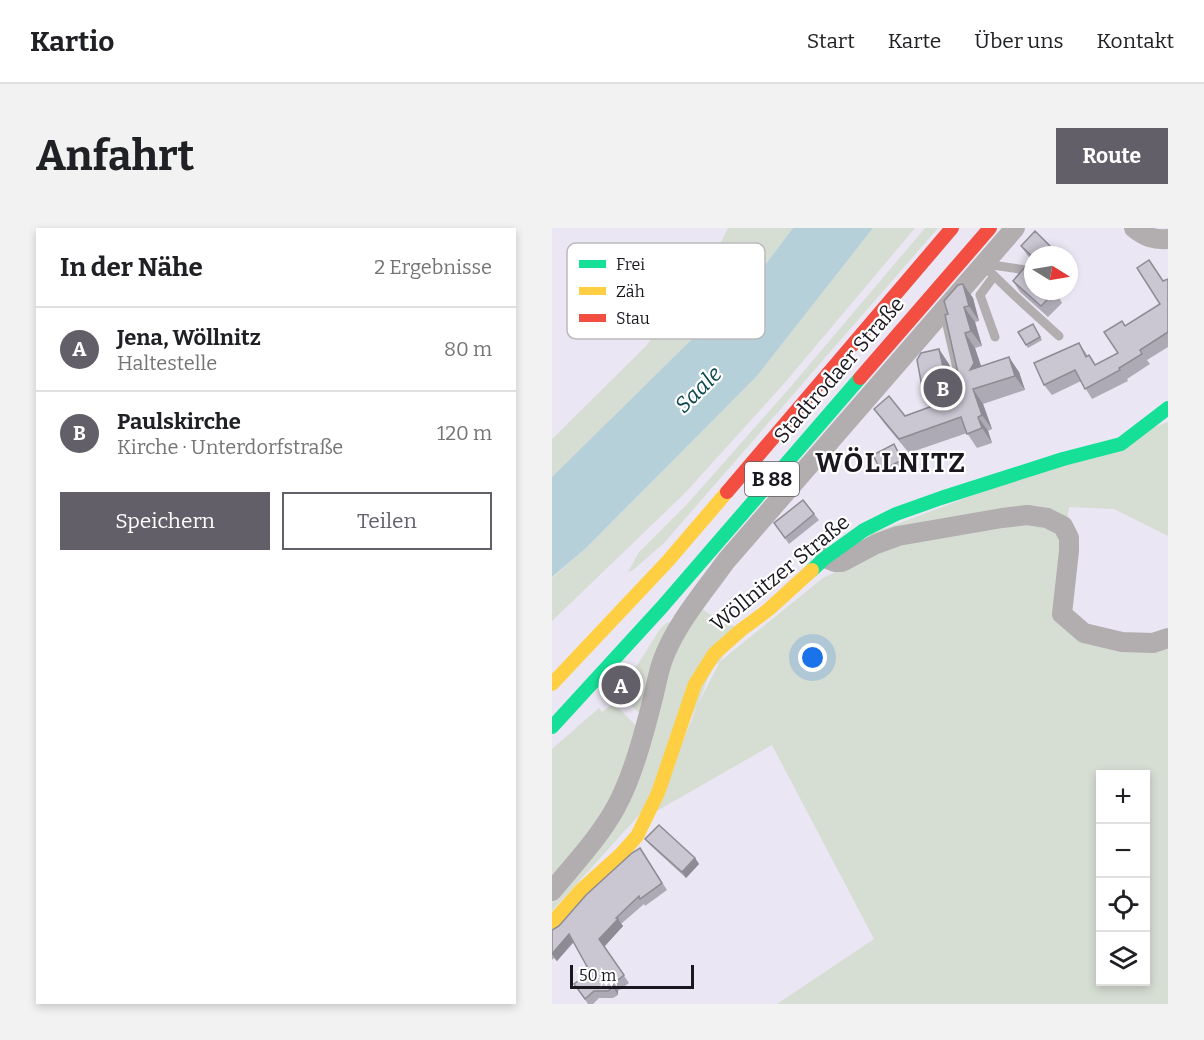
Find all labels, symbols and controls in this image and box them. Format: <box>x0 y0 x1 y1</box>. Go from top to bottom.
text: Kartio <box>30 25 114 58</box>
text: Start <box>807 28 855 54</box>
text: Karte <box>888 28 941 54</box>
text: Über uns <box>974 28 1064 54</box>
text: Kontakt <box>1097 28 1174 54</box>
button: Route <box>1056 128 1168 184</box>
text: Anfahrt <box>36 131 194 181</box>
legend <box>567 243 765 339</box>
north arrow <box>1024 246 1078 300</box>
text: In der Nähe <box>60 252 203 283</box>
text: 2 Ergebnisse <box>374 255 492 279</box>
text: Frei <box>616 255 645 274</box>
text: Zäh <box>616 282 645 301</box>
street label: Stadtrodaer Straße <box>768 291 910 449</box>
text: Stau <box>616 309 650 328</box>
text: Jena, Wöllnitz <box>117 324 261 351</box>
text: A <box>72 337 87 361</box>
text: 80 m <box>444 337 492 361</box>
text: Haltestelle <box>117 351 217 375</box>
water label: Saale <box>669 360 727 418</box>
pin: B <box>924 366 962 410</box>
text: Paulskirche <box>117 408 241 435</box>
text: B <box>73 421 86 445</box>
text: 120 m <box>437 421 492 445</box>
text: Kirche · Unterdorfstraße <box>117 435 343 459</box>
district label: WÖLLNITZ <box>815 446 967 479</box>
road number: B 88 <box>745 462 799 496</box>
button: Speichern <box>60 492 270 550</box>
button: Teilen <box>282 492 492 550</box>
street label: Wöllnitzer Straße <box>705 509 855 637</box>
your location <box>798 643 827 672</box>
pin: A <box>602 662 640 708</box>
map controls <box>1096 770 1150 986</box>
button: + <box>1096 770 1150 824</box>
button: − <box>1096 824 1150 878</box>
button: locate <box>1096 878 1150 932</box>
button: layers <box>1096 932 1150 986</box>
scale bar <box>570 962 694 990</box>
text: 50 m <box>579 966 616 985</box>

